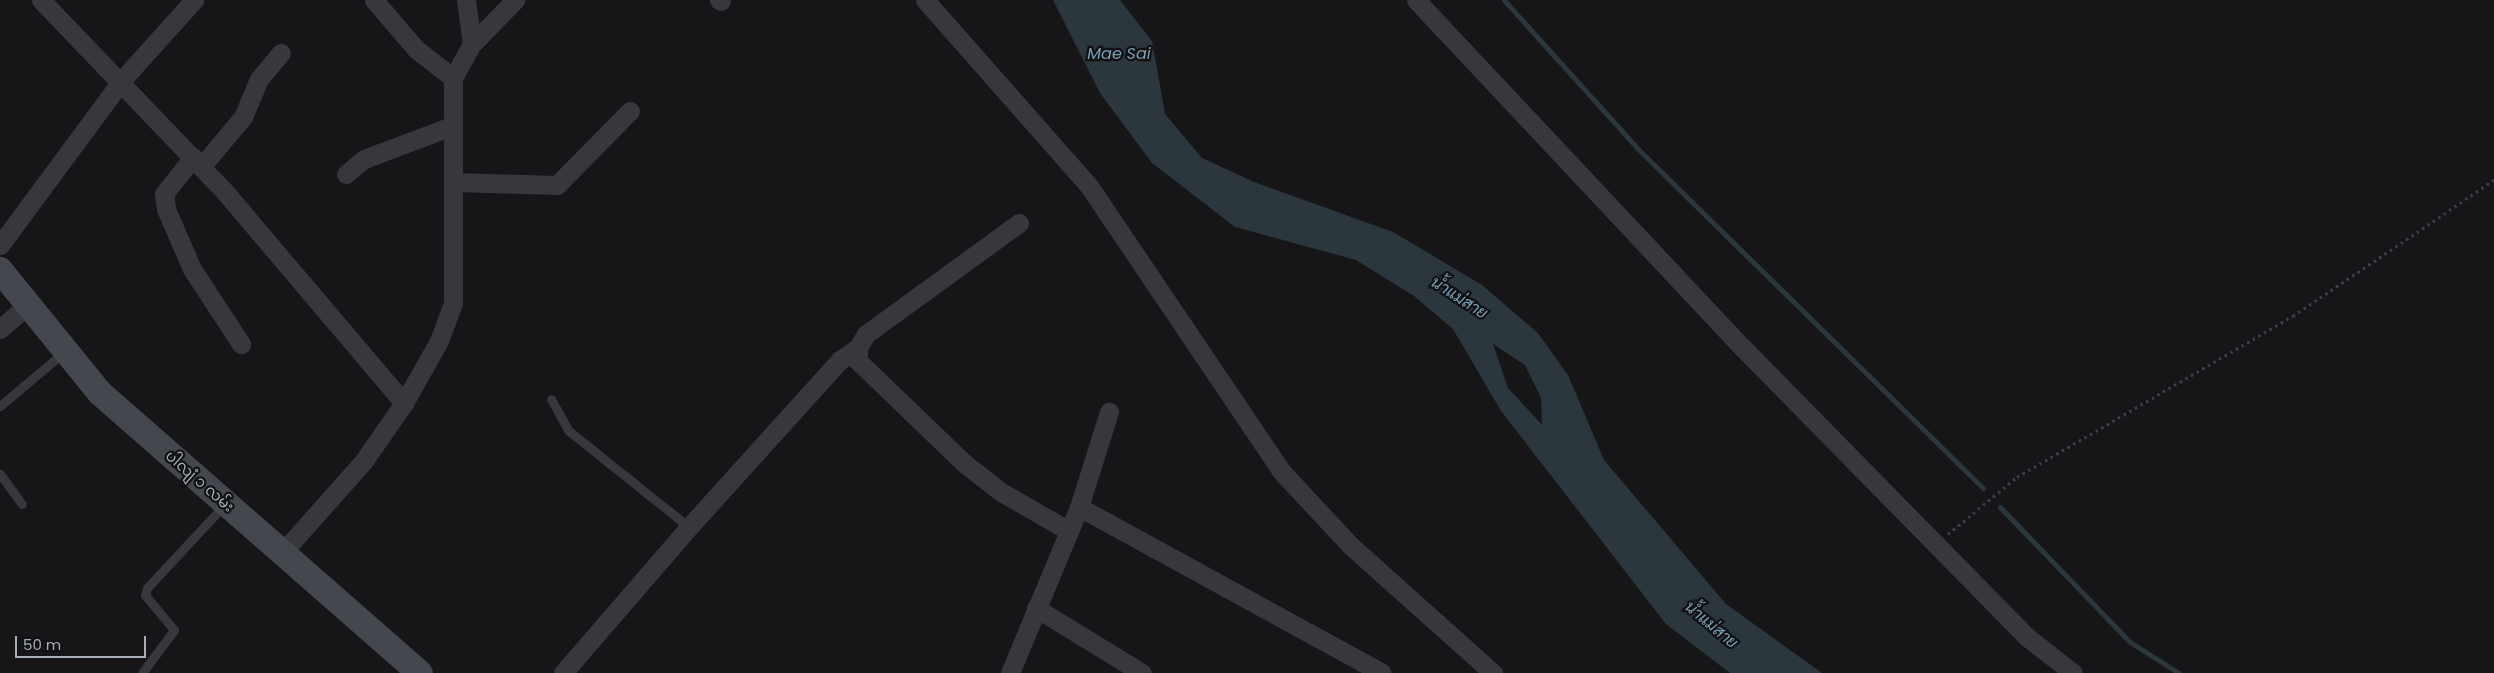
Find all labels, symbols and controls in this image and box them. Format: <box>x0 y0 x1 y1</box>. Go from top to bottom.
water label: Mae Sai <box>1087 44 1151 64</box>
water label: น้ำแม่สาย <box>1427 273 1491 323</box>
street label: ပါလျံ ၁ လမ်း <box>162 447 238 515</box>
water label: น้ำแม่สาย <box>1681 597 1741 653</box>
scale bar <box>18 626 149 658</box>
text: 50 m <box>23 634 61 655</box>

